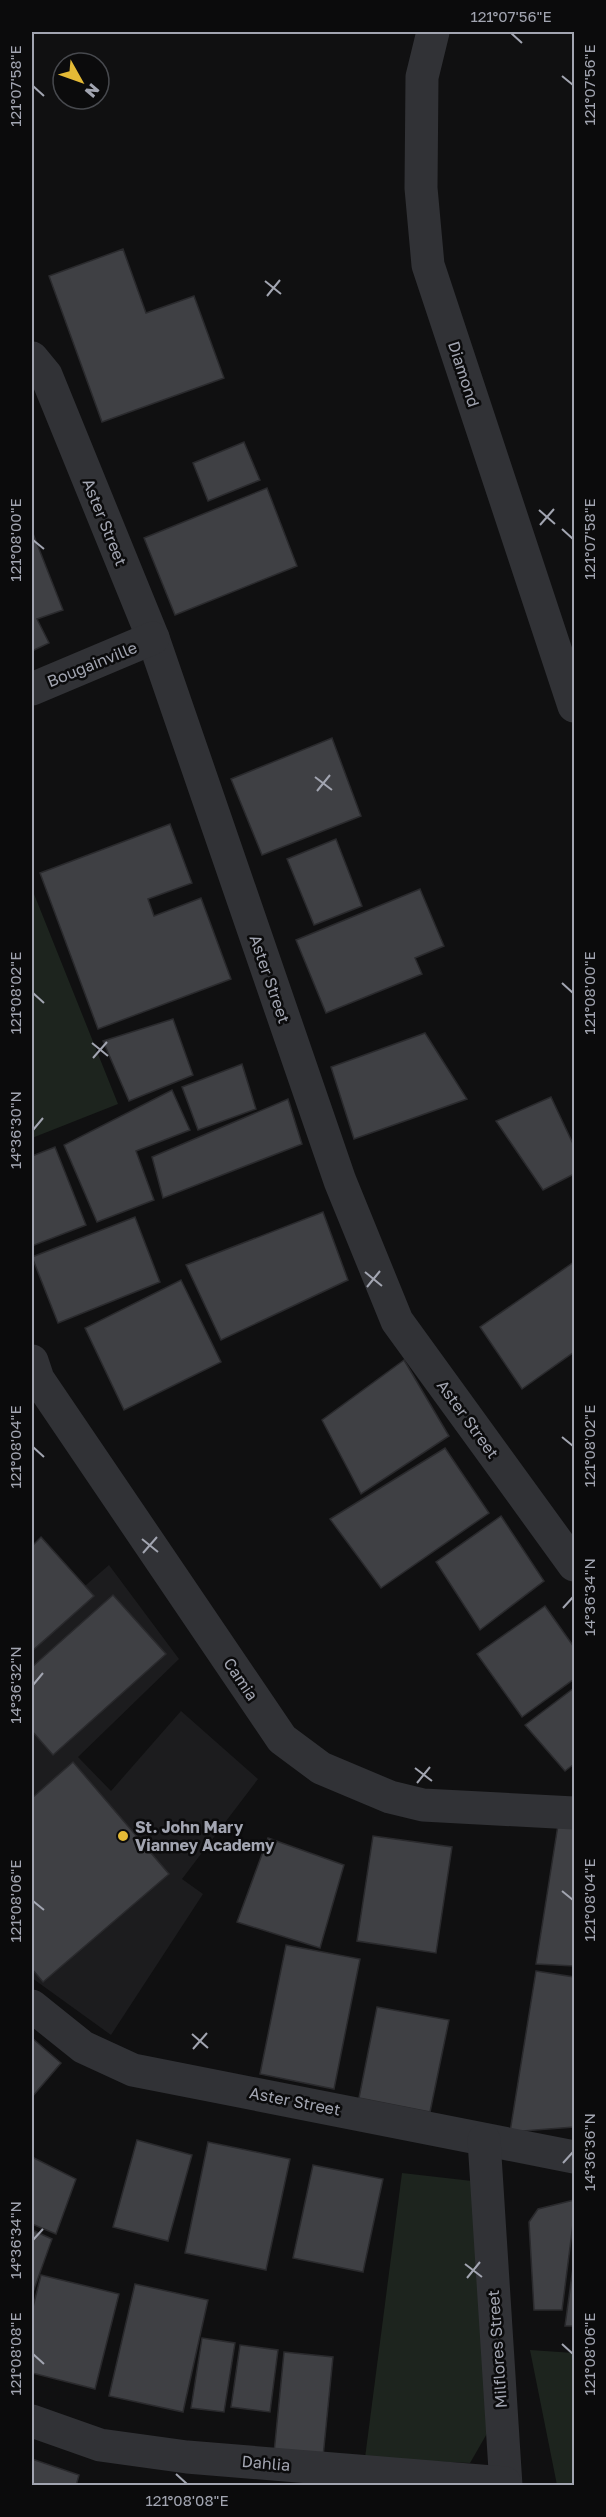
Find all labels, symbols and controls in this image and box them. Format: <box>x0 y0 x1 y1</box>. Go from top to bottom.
text: 121°07'56"E <box>470 7 552 25</box>
text: 121°07'56"E <box>580 44 598 126</box>
text: 121°07'58"E <box>6 45 24 127</box>
north arrow <box>51 51 111 111</box>
text: N <box>81 80 104 102</box>
street label: Diamond <box>444 339 484 409</box>
street label: Aster Street <box>78 475 132 569</box>
text: 121°08'00"E <box>6 498 24 582</box>
text: 121°07'58"E <box>580 498 598 580</box>
street label: Bougainville <box>44 637 140 691</box>
street label: Aster Street <box>246 932 294 1026</box>
text: 121°08'00"E <box>580 951 598 1035</box>
text: 121°08'02"E <box>6 952 24 1034</box>
text: 14°36'30"N <box>6 1091 24 1169</box>
street label: Aster Street <box>433 1376 503 1462</box>
text: 121°08'04"E <box>6 1405 24 1489</box>
text: 121°08'02"E <box>580 1405 598 1487</box>
text: 14°36'34"N <box>580 1558 598 1636</box>
text: 14°36'32"N <box>6 1646 24 1724</box>
street label: Camia <box>219 1654 263 1704</box>
place label: St. John Mary Vianney Academy <box>135 1817 275 1855</box>
marker: St. John Mary Vianney Academy <box>116 1829 130 1843</box>
text: 121°08'04"E <box>580 1858 598 1942</box>
text: 121°08'06"E <box>6 1859 24 1943</box>
street label: Aster Street <box>248 2082 342 2120</box>
text: 14°36'36"N <box>580 2113 598 2191</box>
text: 14°36'34"N <box>6 2201 24 2279</box>
street label: Milflores Street <box>483 2289 511 2409</box>
text: 121°08'08"E <box>6 2312 24 2396</box>
text: 121°08'06"E <box>580 2312 598 2396</box>
street label: Dahlia <box>241 2451 291 2475</box>
text: 121°08'08"E <box>145 2491 229 2509</box>

